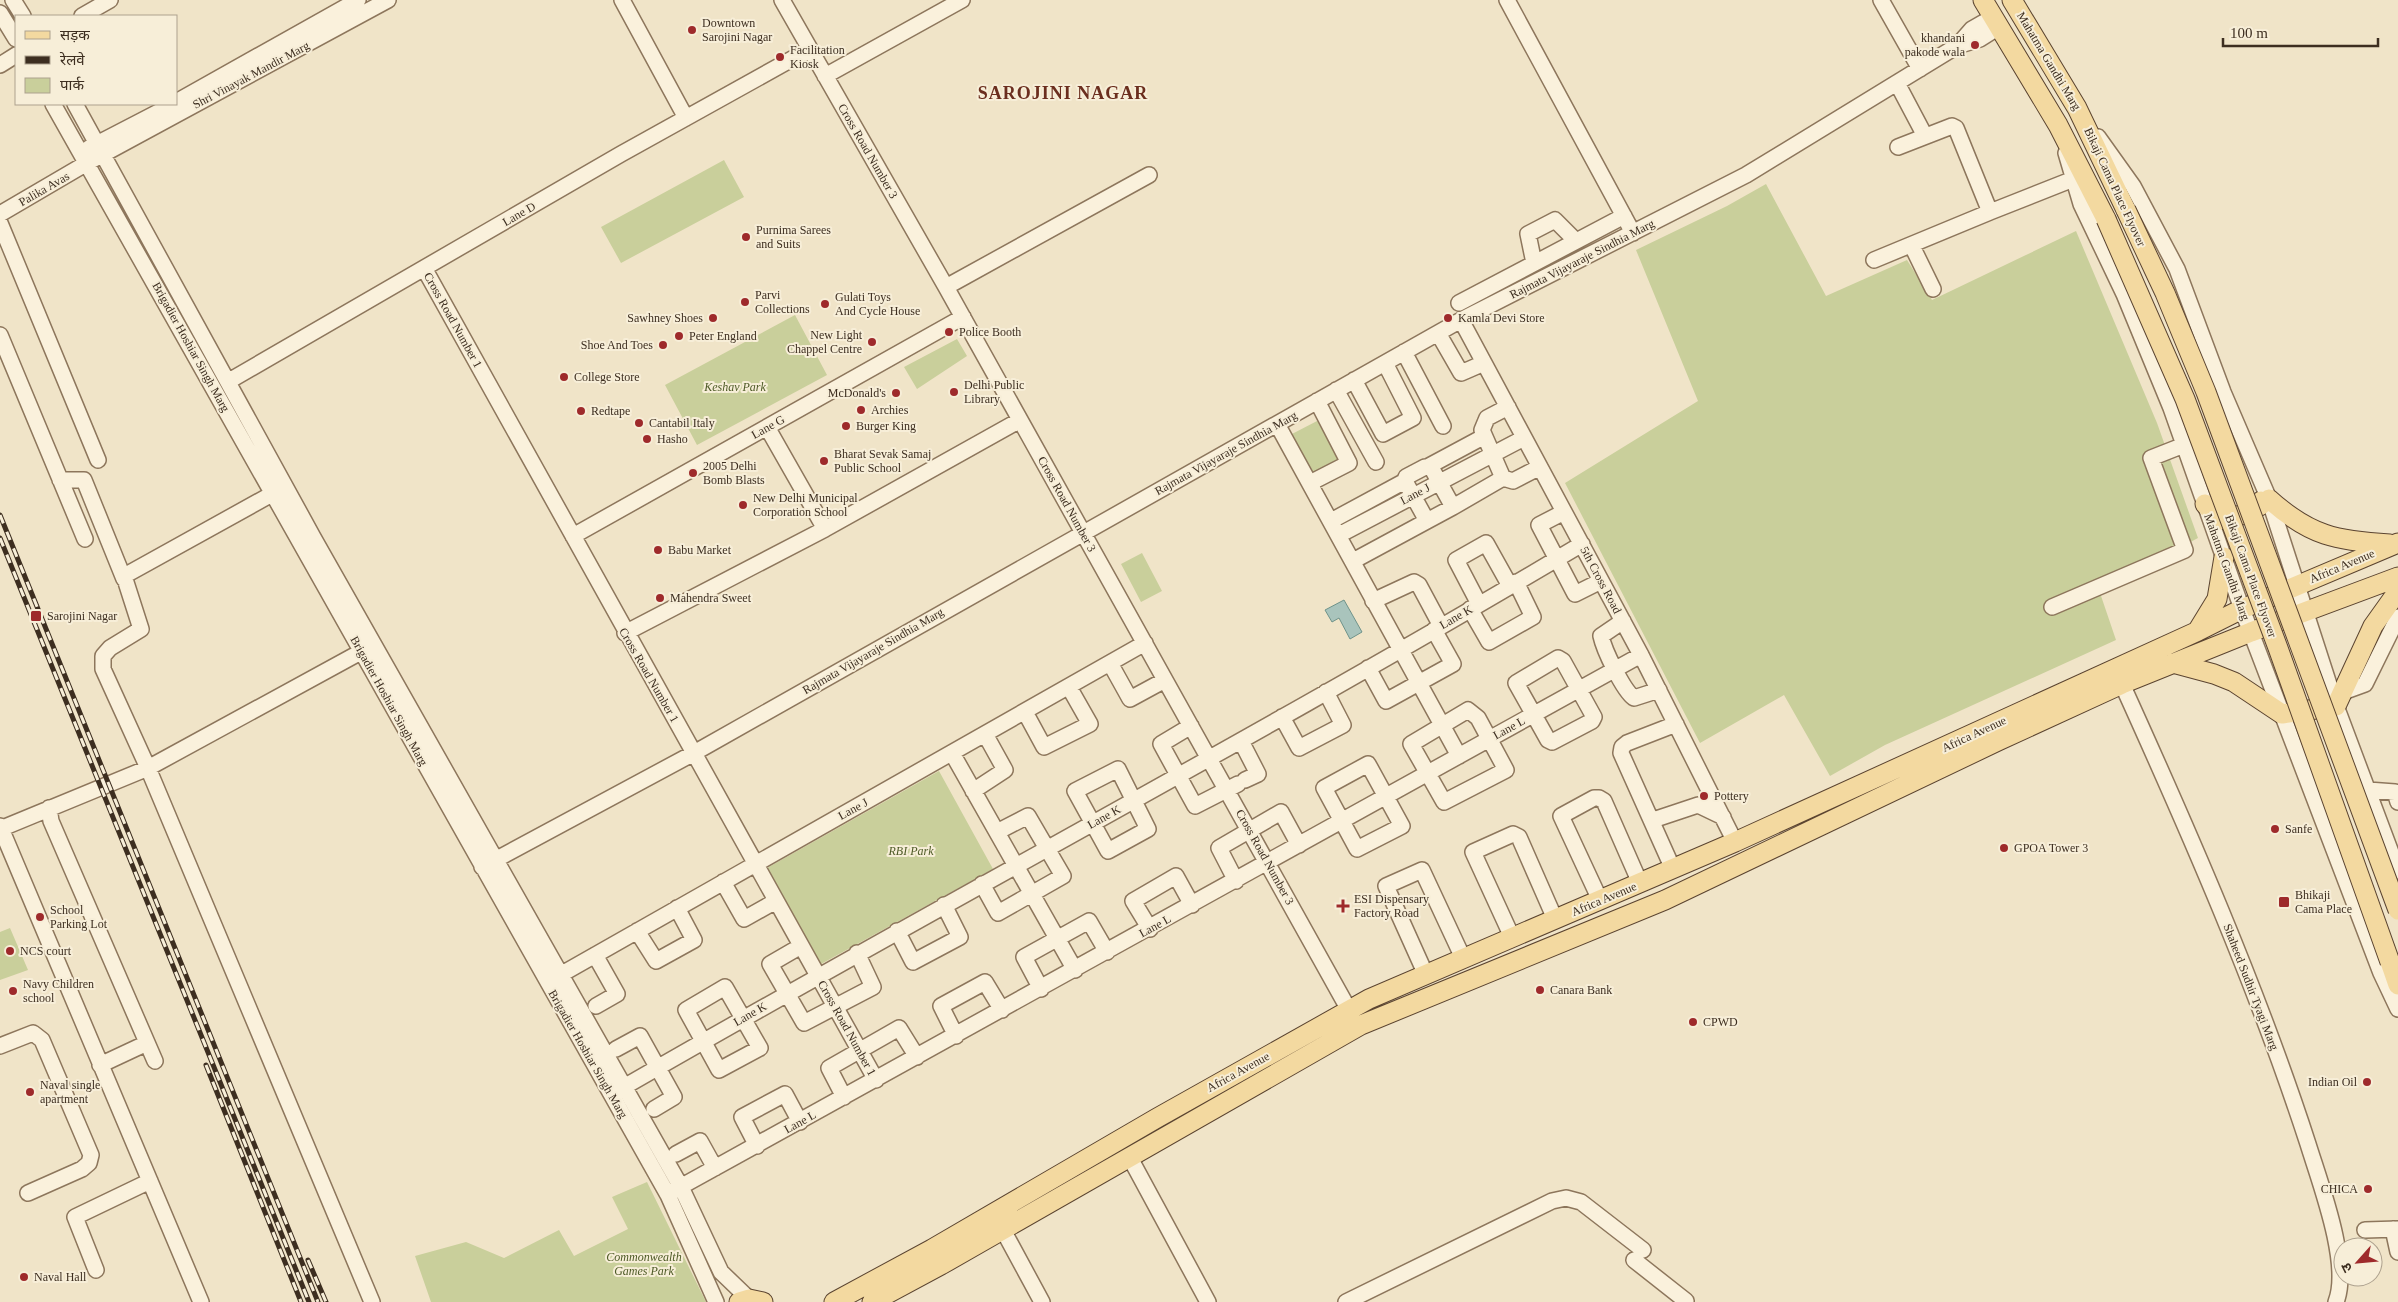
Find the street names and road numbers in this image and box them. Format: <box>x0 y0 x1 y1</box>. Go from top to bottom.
street label: Mahatma Gandhi Marg <box>2014 9 2084 113</box>
street label: Shri Vinayak Mandir Marg <box>190 38 312 112</box>
street label: Cross Road Number 3 <box>835 101 901 201</box>
street label: Bikaji Cama Place Flyover <box>2081 125 2149 249</box>
street label: Palika Avas <box>16 169 72 209</box>
street label: Lane D <box>500 199 538 229</box>
street label: Rajmata Vijayaraje Sindhia Marg <box>1507 216 1657 302</box>
street label: Cross Road Number 1 <box>421 270 485 370</box>
street label: Brigadier Hoshiar Singh Marg <box>149 280 233 414</box>
street label: Rajmata Vijayaraje Sindhia Marg <box>1152 408 1300 498</box>
street label: Lane G <box>749 412 787 442</box>
street label: Cross Road Number 3 <box>1035 454 1099 554</box>
street label: Lane J <box>1398 480 1433 508</box>
street label: Mahatma Gandhi Marg <box>2201 512 2253 622</box>
street label: Bikaji Cama Place Flyover <box>2222 513 2280 639</box>
street label: 5th Cross Road <box>1577 544 1625 616</box>
street label: Africa Avenue <box>2307 546 2377 586</box>
street label: Lane K <box>1437 602 1475 632</box>
street label: Rajmata Vijayaraje Sindhia Marg <box>800 605 946 697</box>
street label: Cross Road Number 1 <box>616 625 682 725</box>
street label: Brigadier Hoshiar Singh Marg <box>347 634 431 768</box>
street label: Africa Avenue <box>1940 713 2008 755</box>
street label: Lane L <box>1491 714 1527 742</box>
street label: Lane J <box>836 795 871 823</box>
street label: Lane K <box>1085 802 1123 832</box>
street label: Cross Road Number 3 <box>1233 807 1297 907</box>
street label: Africa Avenue <box>1569 879 1639 919</box>
street label: Lane L <box>1137 912 1173 940</box>
street label: Shaheed Sudhir Tyagi Marg <box>2220 922 2282 1052</box>
street label: Cross Road Number 1 <box>815 978 879 1078</box>
street label: Brigadier Hoshiar Singh Marg <box>545 987 631 1121</box>
street label: Lane K <box>731 999 769 1029</box>
street label: Africa Avenue <box>1204 1049 1272 1095</box>
street label: Lane L <box>782 1108 818 1136</box>

